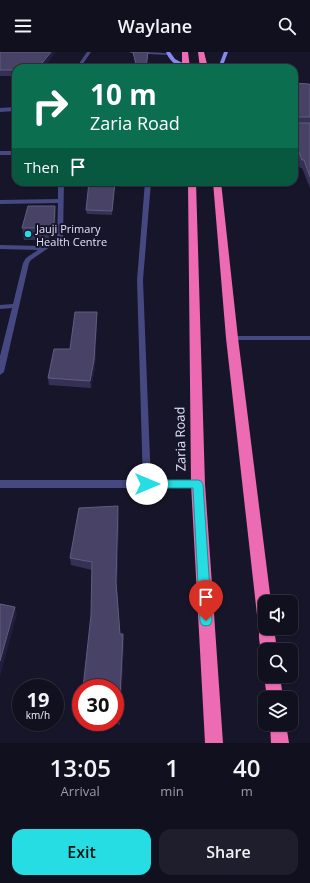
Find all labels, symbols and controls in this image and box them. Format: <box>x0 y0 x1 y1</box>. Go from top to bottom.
text: Waylane <box>118 14 192 38</box>
icon: menu <box>12 15 34 37</box>
icon: search <box>276 15 298 37</box>
text: 10 m <box>90 75 157 113</box>
icon: right <box>24 80 76 132</box>
text: Zaria Road <box>90 111 180 135</box>
icon: arrive <box>67 156 89 178</box>
text: Then <box>24 157 59 177</box>
place label: Jauji Primary Health Centre <box>35 221 107 249</box>
marker: Jauji Primary Health Centre <box>23 229 33 239</box>
street label: Zaria Road <box>170 406 190 472</box>
position arrow <box>126 463 168 505</box>
pin <box>189 580 223 621</box>
icon: arrive <box>195 586 217 608</box>
map controls <box>258 595 298 731</box>
button: sound <box>258 595 298 635</box>
button: search <box>258 643 298 683</box>
speed limit sign: 30 <box>72 679 124 731</box>
text: 19 <box>27 686 49 713</box>
button: layers <box>258 691 298 731</box>
text: km/h <box>26 708 50 722</box>
text: 13:05 <box>49 751 111 784</box>
text: 1 <box>165 751 179 784</box>
text: 40 <box>233 751 261 784</box>
text: Arrival <box>61 782 100 800</box>
text: min <box>160 782 184 800</box>
text: m <box>241 782 253 800</box>
button: Exit <box>12 829 151 875</box>
button: Share <box>159 829 298 875</box>

